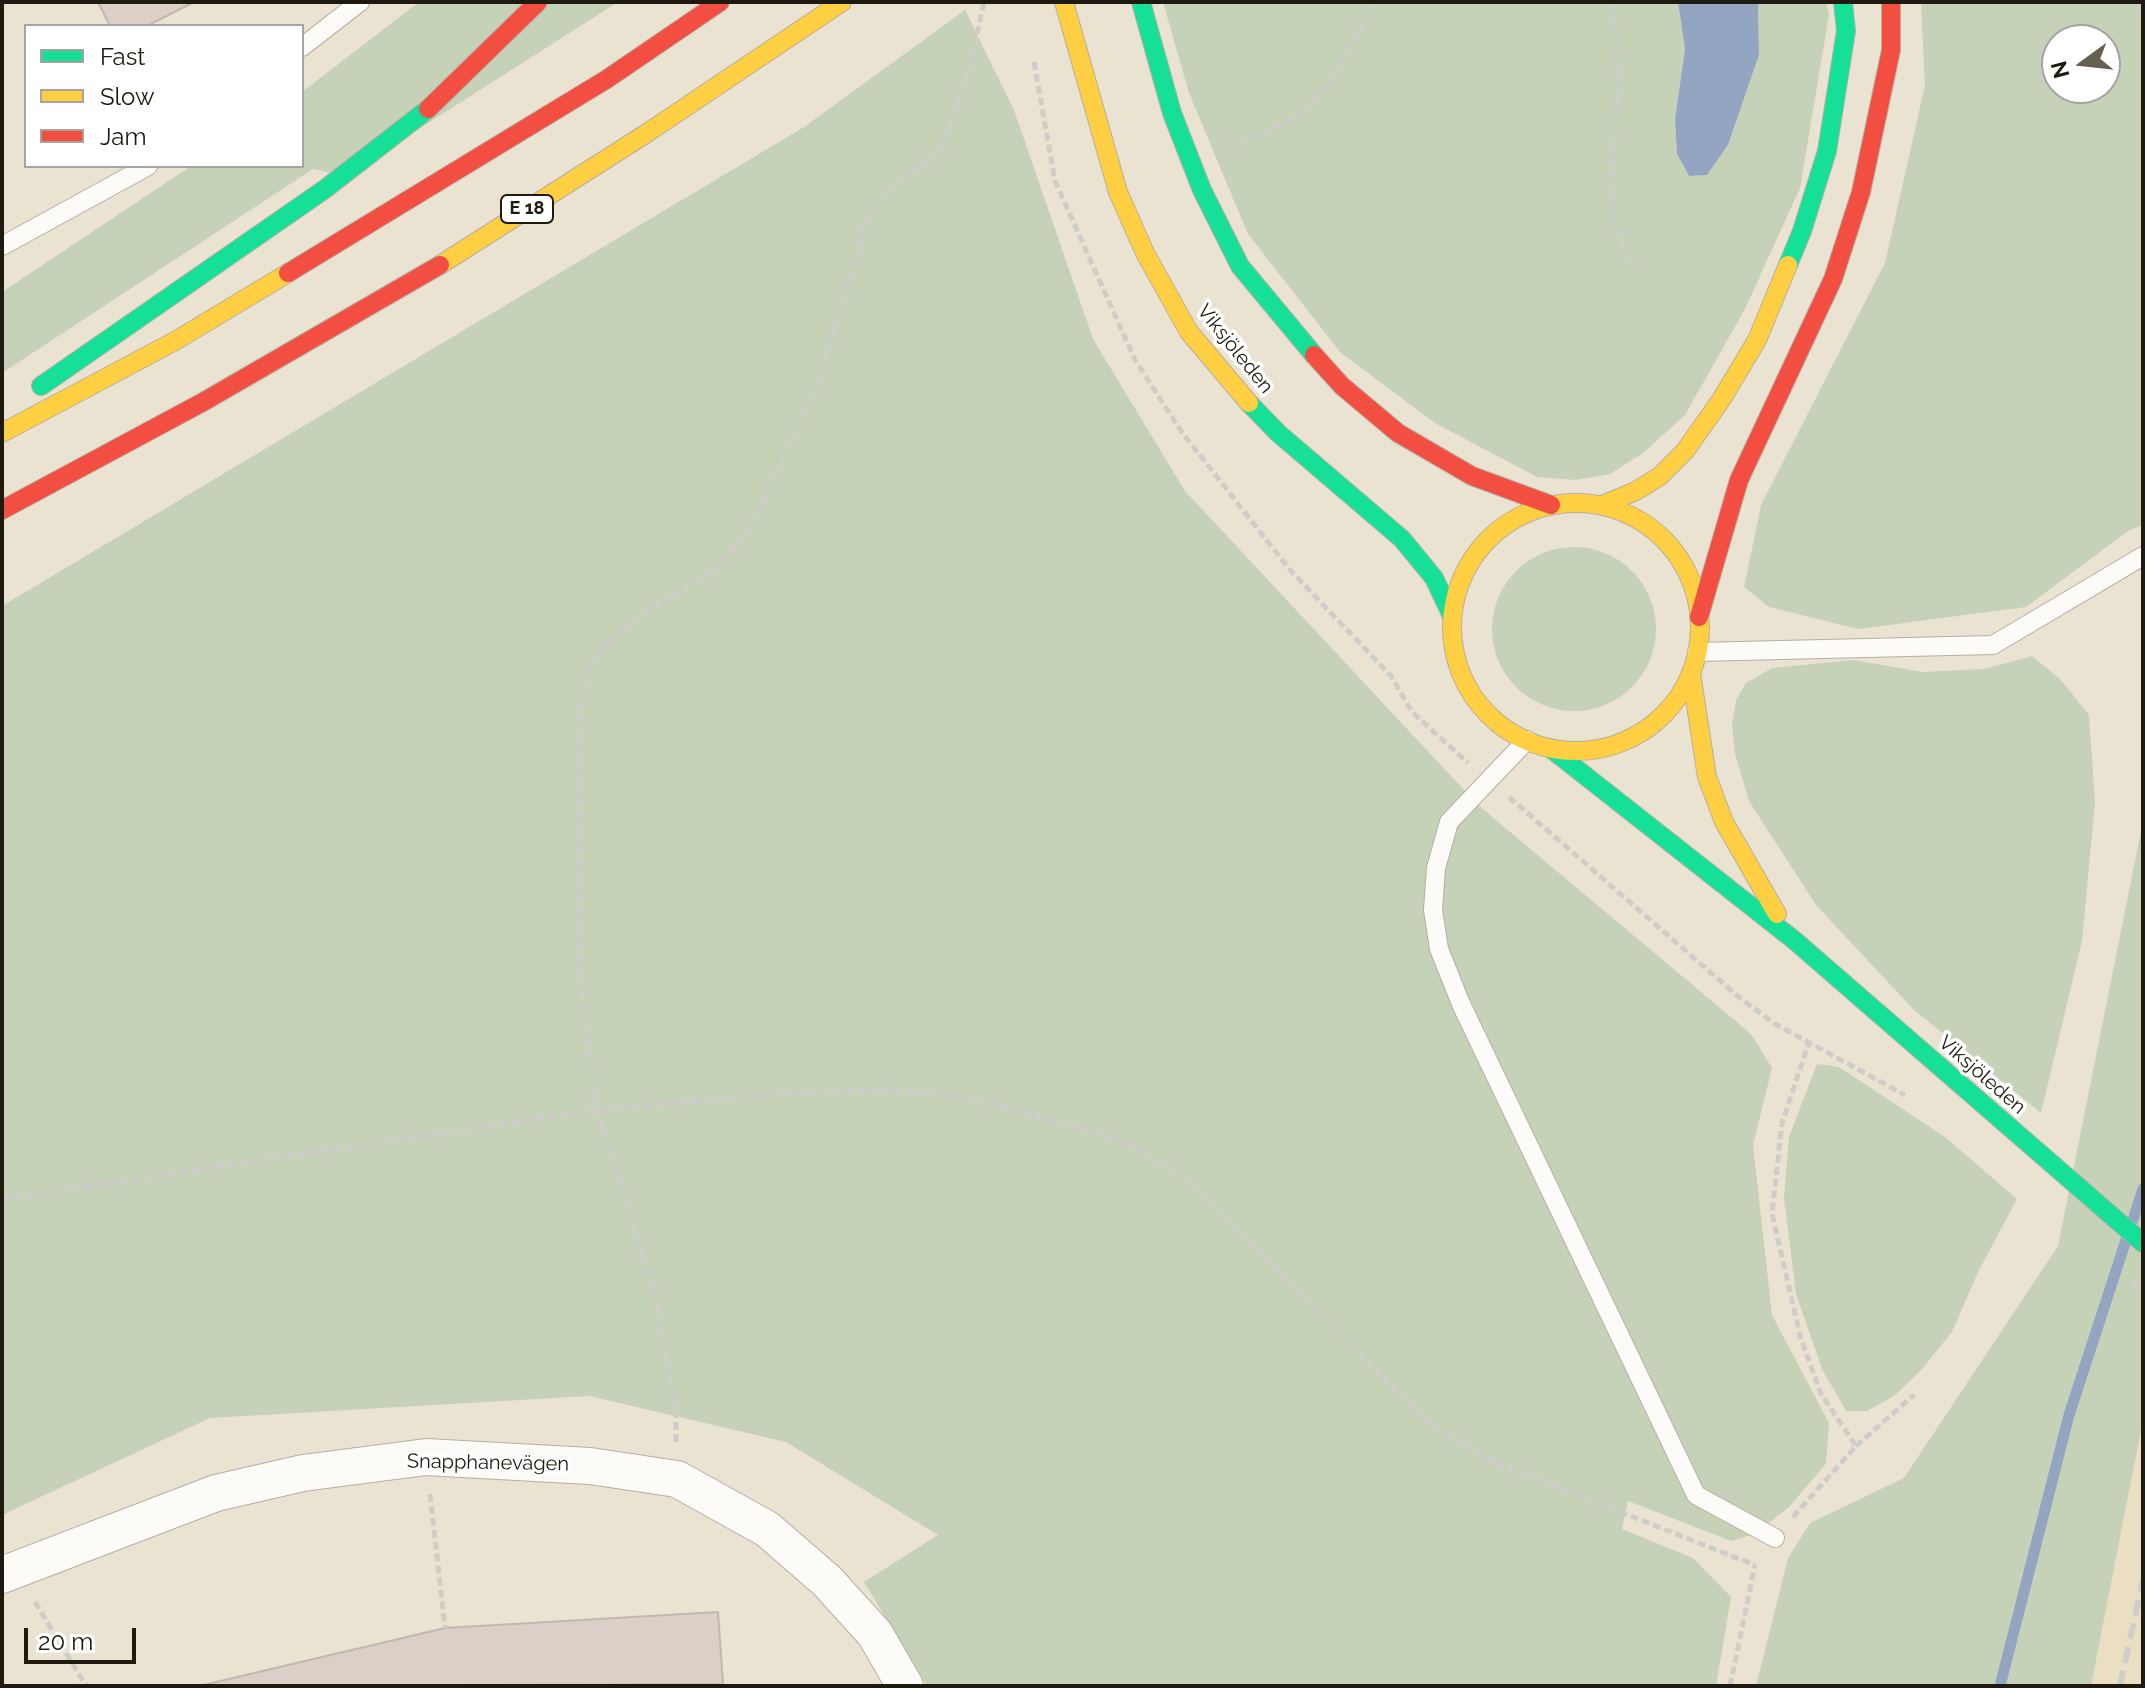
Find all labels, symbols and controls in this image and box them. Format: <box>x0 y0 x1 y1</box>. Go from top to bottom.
legend <box>24 24 304 168</box>
north arrow <box>2041 24 2121 104</box>
text: Fast <box>100 42 145 71</box>
text: N <box>2045 58 2074 81</box>
text: Slow <box>100 82 154 111</box>
text: Jam <box>100 122 146 151</box>
road number: E 18 <box>501 195 553 223</box>
street label: Viksjöleden <box>1192 300 1278 398</box>
street label: Viksjöleden <box>1934 1031 2030 1119</box>
street label: Snapphanevägen <box>407 1450 569 1476</box>
scale bar <box>28 1612 140 1662</box>
text: 20 m <box>38 1627 93 1656</box>

